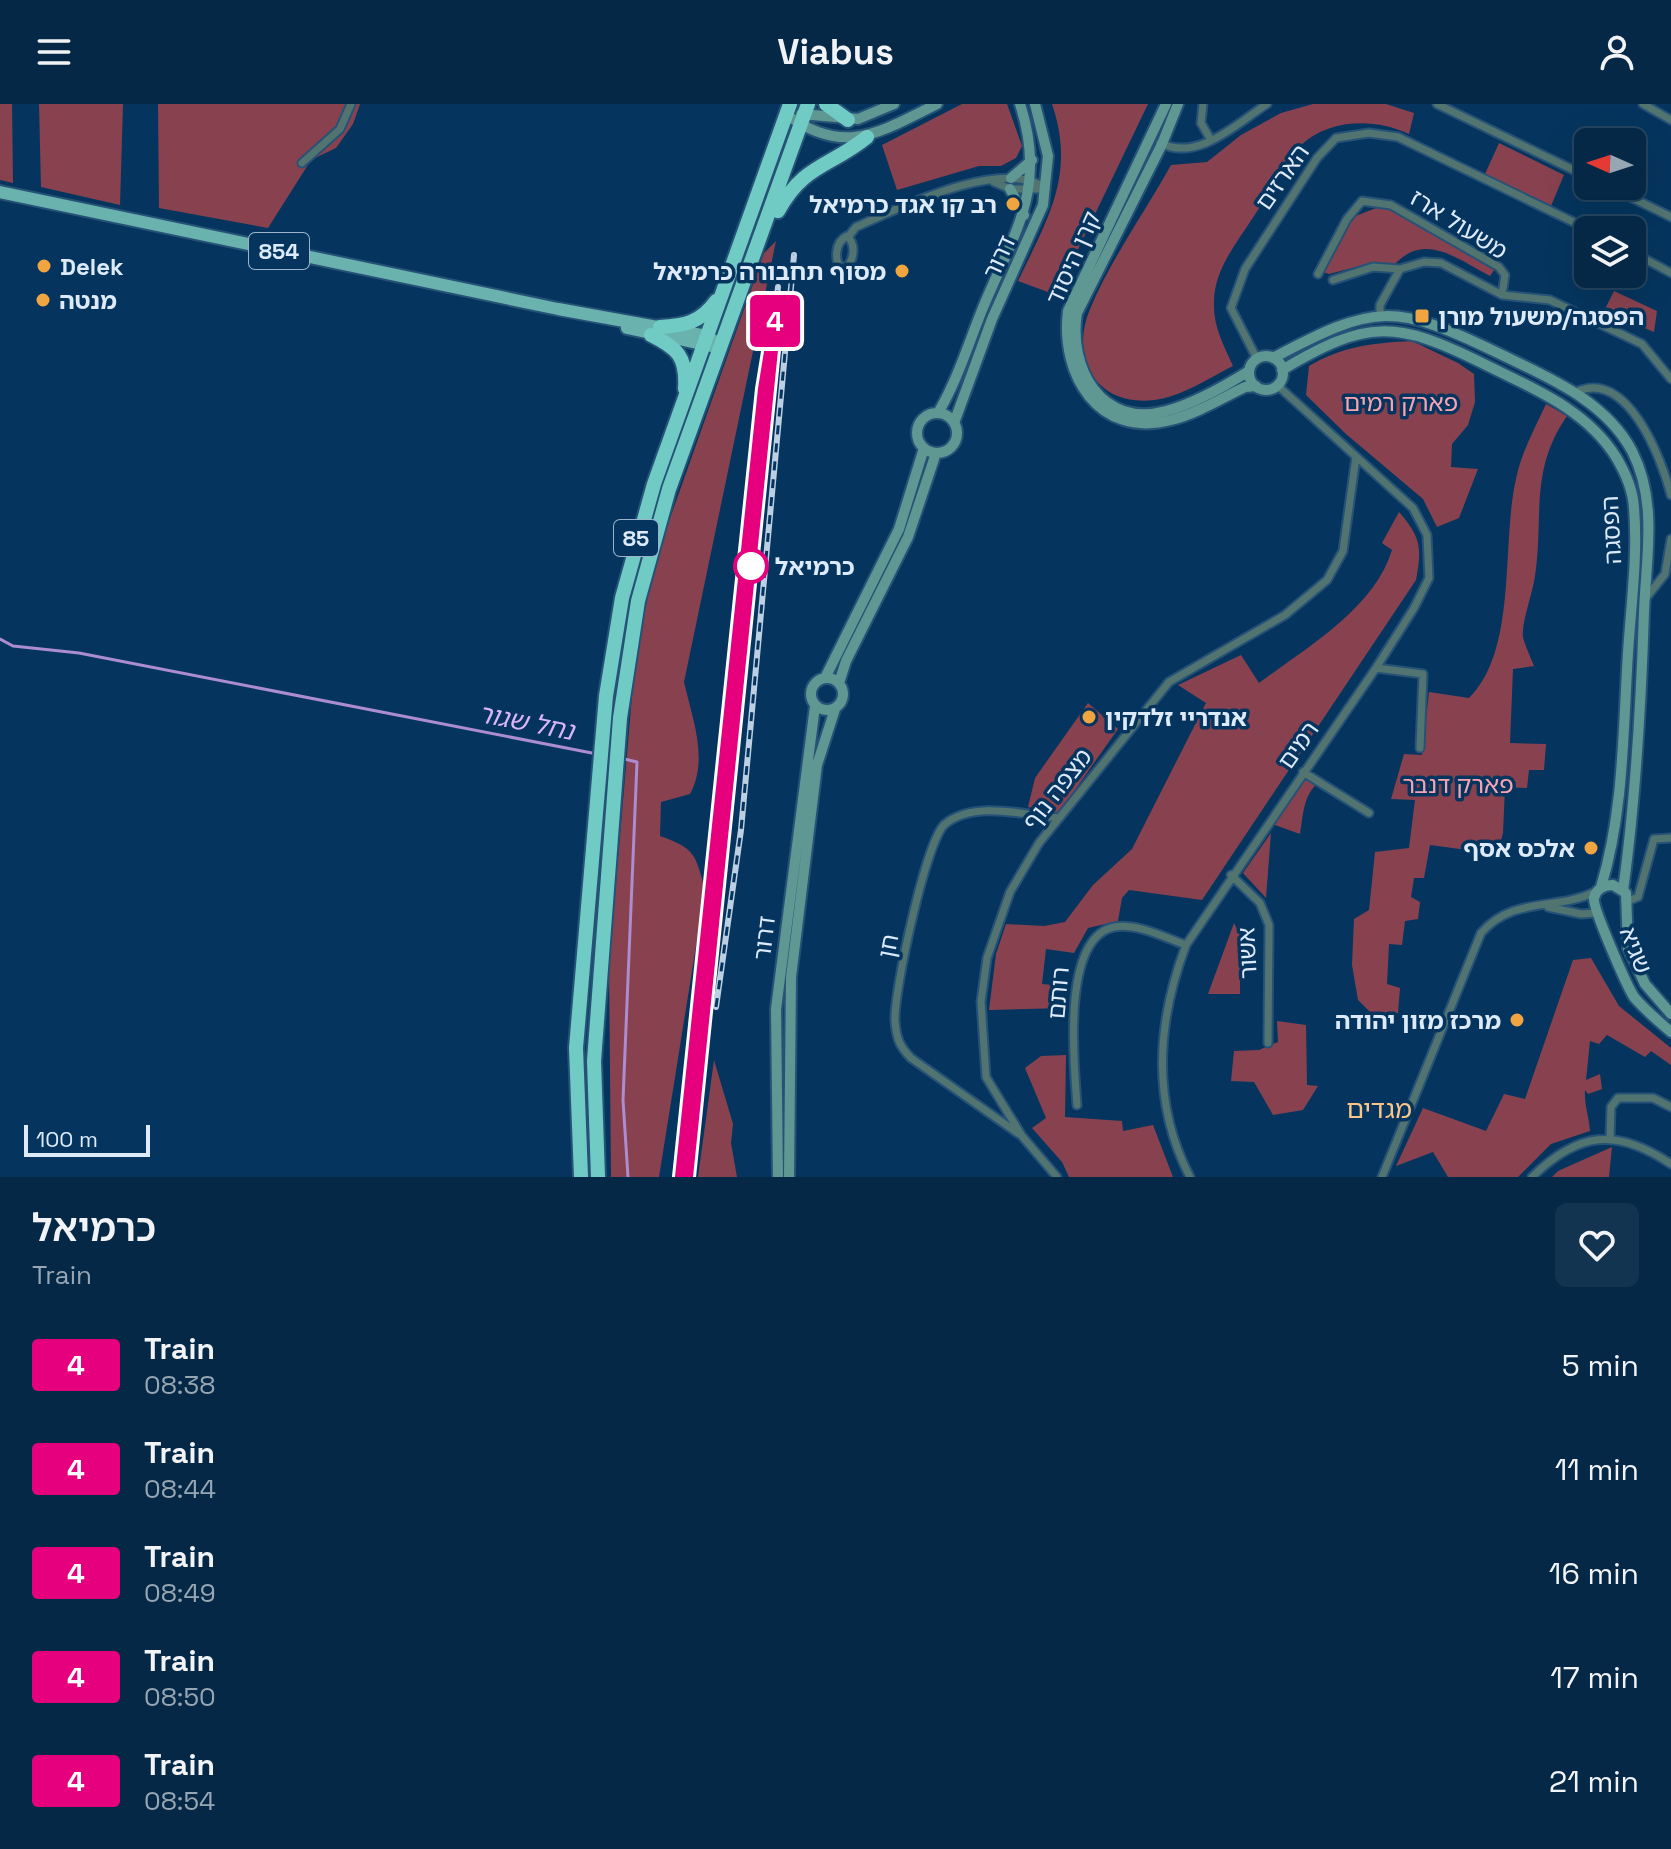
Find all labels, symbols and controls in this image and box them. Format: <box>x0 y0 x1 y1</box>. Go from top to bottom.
text: Viabus <box>777 29 894 75</box>
icon: menu <box>32 30 76 74</box>
icon: person <box>1595 30 1639 74</box>
north arrow <box>1574 128 1646 200</box>
map controls <box>1574 128 1646 288</box>
street label: הארזים <box>1248 138 1316 216</box>
street label: משעול ארז <box>1405 182 1513 266</box>
place label: רב קו אגד כרמיאל <box>809 189 997 220</box>
marker: רב קו אגד כרמיאל <box>1004 195 1022 213</box>
street label: קרן היסוד <box>1039 206 1107 310</box>
button: layers <box>1574 216 1646 288</box>
street label: דרור <box>976 230 1022 284</box>
road number: 854 <box>249 233 309 269</box>
place label: Delek <box>60 251 124 282</box>
place label: מסוף תחבורה כרמיאל <box>653 256 886 287</box>
marker: Delek <box>35 257 53 275</box>
marker: מסוף תחבורה כרמיאל <box>893 262 911 280</box>
place label: מנטה <box>59 285 117 316</box>
marker: מנטה <box>34 291 52 309</box>
line badge: 4 <box>749 295 801 347</box>
place label: הפסגה/משעול מורן <box>1438 301 1644 332</box>
text: 4 <box>766 303 784 339</box>
marker: הפסגה/משעול מורן <box>1413 307 1431 325</box>
park label: פארק רמים <box>1344 387 1458 418</box>
street label: הפסגה <box>1594 495 1628 565</box>
road number: 85 <box>614 520 658 556</box>
marker: כרמיאל <box>734 549 768 583</box>
place label: כרמיאל <box>775 551 855 582</box>
water label: נחל שגור <box>475 696 579 748</box>
place label: אנדריי זלדקין <box>1105 702 1247 733</box>
marker: אנדריי זלדקין <box>1080 708 1098 726</box>
street label: רמים <box>1271 715 1325 775</box>
street label: מצפה נוף <box>1015 742 1099 836</box>
park label: פארק דנבר <box>1402 769 1514 800</box>
place label: אלכס אסף <box>1463 833 1575 864</box>
marker: אלכס אסף <box>1582 839 1600 857</box>
street label: דרור <box>746 914 782 962</box>
street label: שגיא <box>1613 922 1659 978</box>
street label: אשור <box>1230 926 1264 980</box>
street label: חן <box>871 931 905 961</box>
street label: רותם <box>1040 965 1076 1021</box>
place label: מרכז מזון יהודה <box>1335 1005 1501 1036</box>
marker: מרכז מזון יהודה <box>1508 1011 1526 1029</box>
district label: מגדים <box>1346 1092 1412 1126</box>
scale bar <box>24 1121 150 1157</box>
text: 100 m <box>36 1125 98 1153</box>
button: heart <box>1555 1203 1639 1287</box>
text: כרמיאל <box>32 1204 156 1252</box>
text: Train <box>32 1258 92 1292</box>
text: Train <box>144 1329 215 1368</box>
text: 5 min <box>1562 1346 1639 1385</box>
text: 4 <box>67 1347 85 1383</box>
text: 08:38 <box>144 1368 215 1402</box>
text: Train <box>144 1433 215 1472</box>
text: 11 min <box>1555 1450 1639 1489</box>
text: 4 <box>67 1451 85 1487</box>
text: 08:44 <box>144 1472 216 1506</box>
text: Train <box>144 1537 215 1576</box>
text: 16 min <box>1549 1554 1639 1593</box>
text: 4 <box>67 1555 85 1591</box>
text: 08:49 <box>144 1576 216 1610</box>
text: Train <box>144 1641 215 1680</box>
text: 17 min <box>1550 1658 1639 1697</box>
text: 4 <box>67 1659 85 1695</box>
text: 08:50 <box>144 1680 216 1714</box>
text: Train <box>144 1745 215 1784</box>
text: 21 min <box>1549 1762 1639 1801</box>
text: 4 <box>67 1763 85 1799</box>
text: 08:54 <box>144 1784 215 1818</box>

